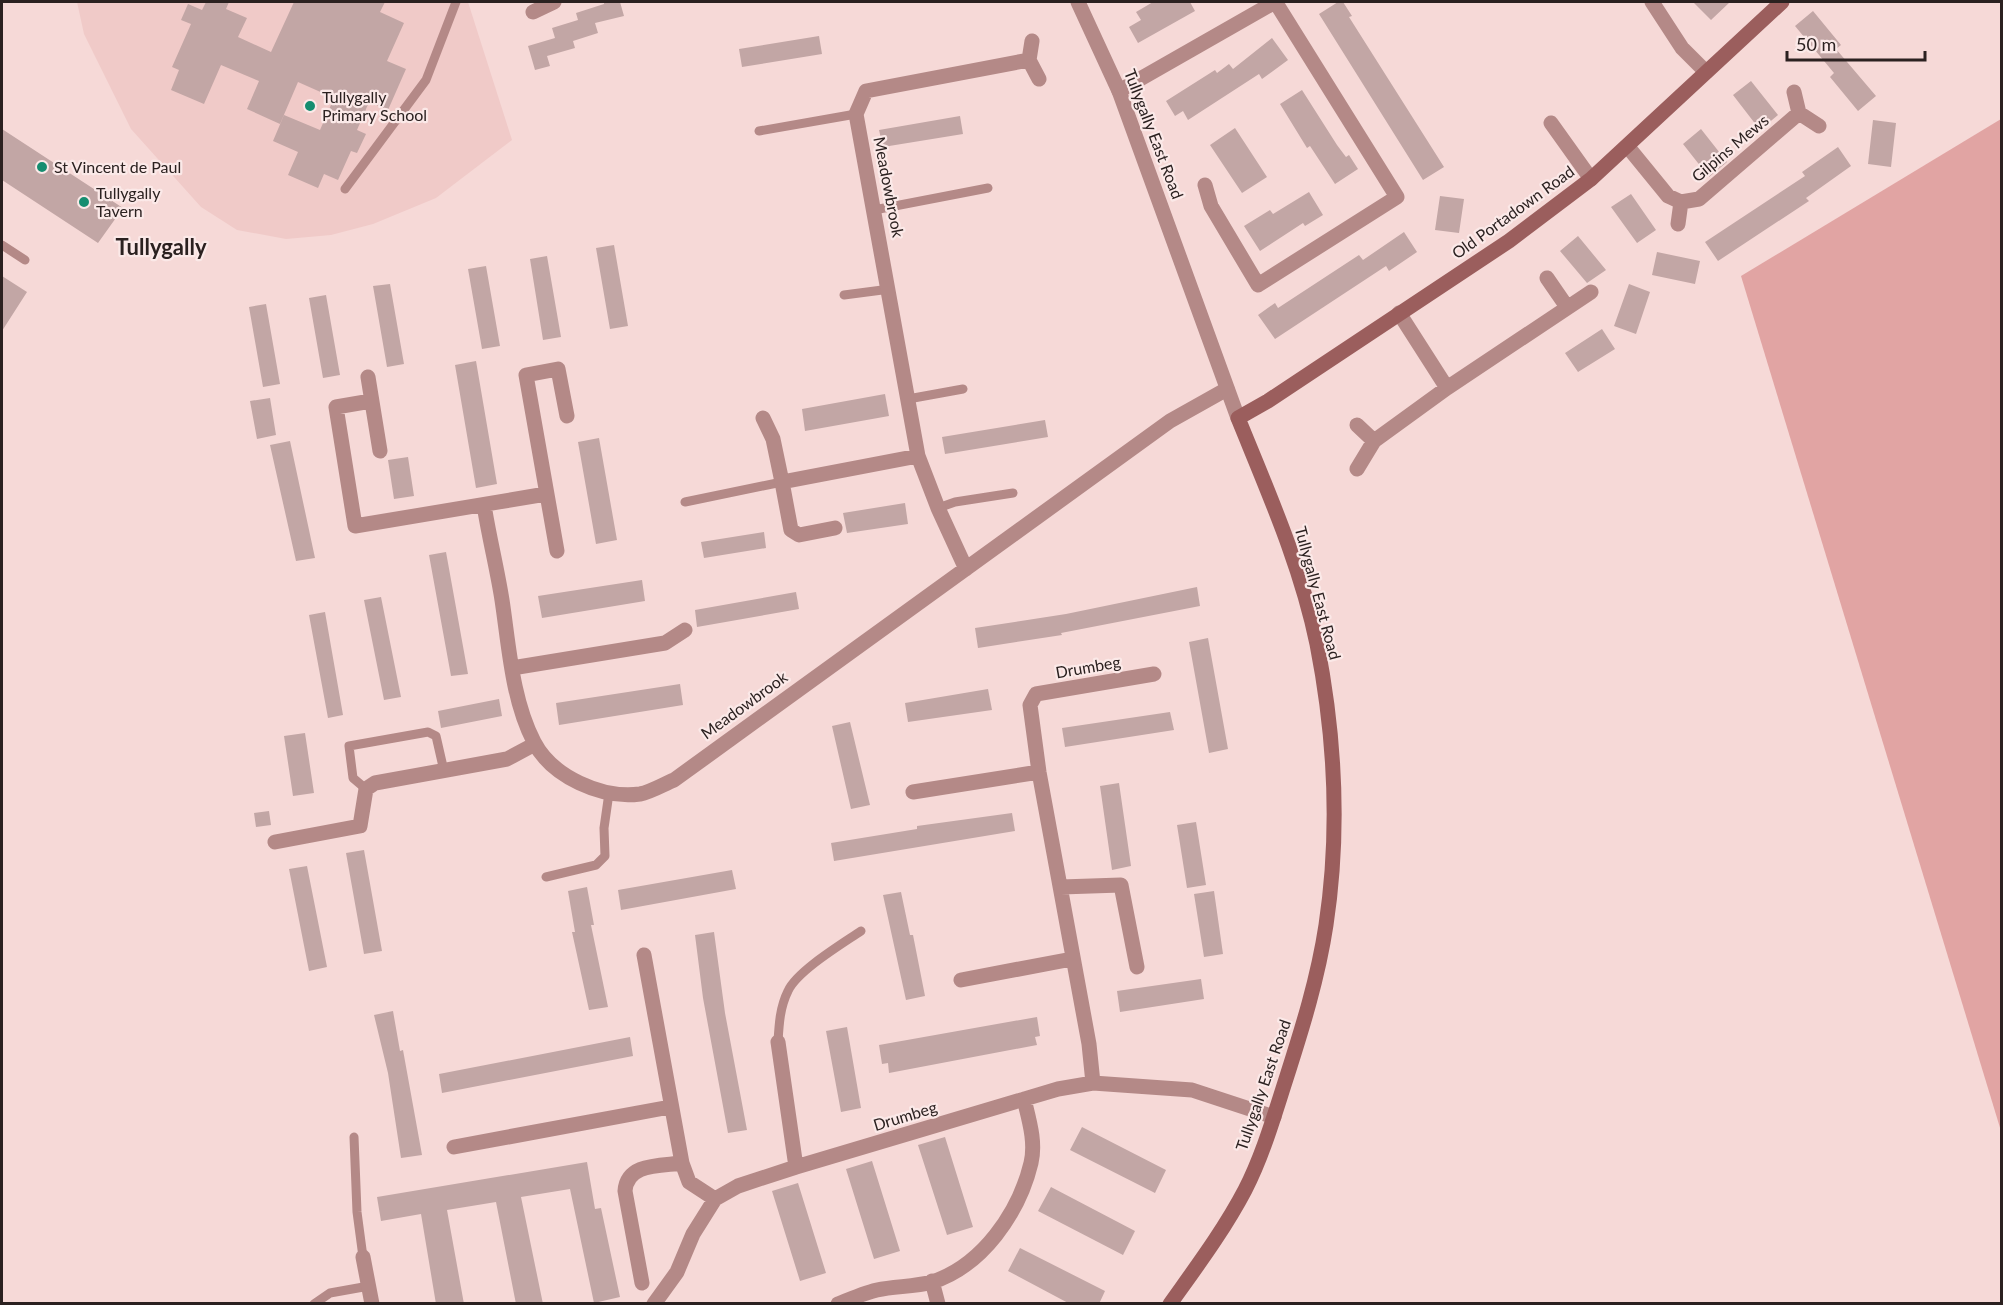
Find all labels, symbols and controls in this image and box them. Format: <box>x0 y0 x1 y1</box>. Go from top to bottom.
scale bar <box>1787 24 1925 62</box>
text: 50 m <box>1796 33 1836 55</box>
street label: Tullygally East Road <box>1121 66 1188 201</box>
place label: Tullygally Primary School <box>322 87 427 124</box>
marker: Tullygally Primary School <box>303 99 317 113</box>
street label: Gilpins Mews <box>1687 110 1772 185</box>
street label: Meadowbrook <box>870 135 909 240</box>
place label: St Vincent de Paul <box>54 157 181 176</box>
marker: St Vincent de Paul <box>35 160 49 174</box>
street label: Old Portadown Road <box>1448 161 1577 262</box>
place label: Tullygally Tavern <box>96 183 161 220</box>
marker: Tullygally Tavern <box>77 195 91 209</box>
district label: Tullygally <box>115 233 207 260</box>
street label: Tullygally East Road <box>1292 524 1345 662</box>
street label: Drumbeg <box>1054 651 1122 682</box>
street label: Meadowbrook <box>697 666 791 742</box>
street label: Tullygally East Road <box>1231 1017 1294 1153</box>
street label: Drumbeg <box>871 1097 939 1134</box>

